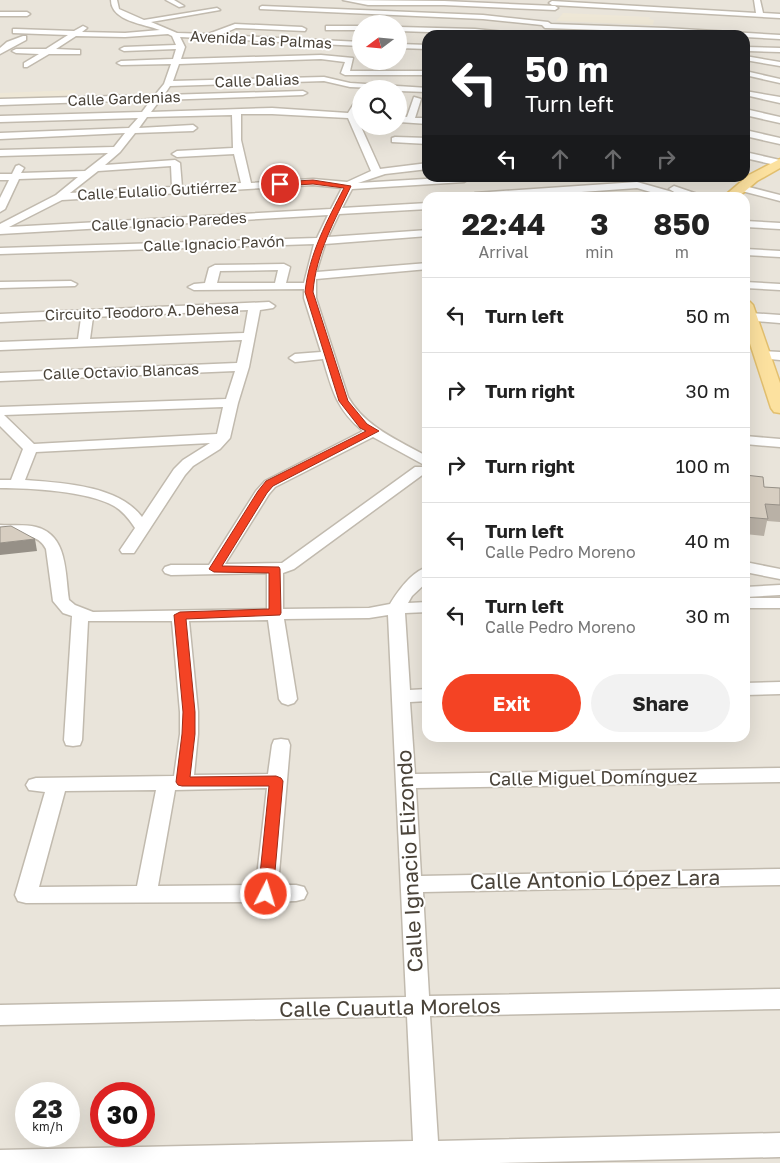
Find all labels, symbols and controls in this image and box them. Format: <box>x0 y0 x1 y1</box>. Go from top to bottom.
north arrow <box>352 15 408 70</box>
map controls <box>352 15 407 135</box>
street label: Avenida Las Palmas <box>190 26 333 52</box>
text: 50 m <box>525 48 608 90</box>
icon: left <box>442 50 507 115</box>
street label: Calle Dalias <box>214 70 300 90</box>
button: search <box>352 80 407 135</box>
street label: Calle Gardenias <box>67 87 181 109</box>
text: Turn left <box>525 90 614 117</box>
icon: left <box>493 145 521 173</box>
icon: ahead <box>546 145 574 173</box>
icon: ahead <box>599 145 627 173</box>
icon: right <box>652 145 680 173</box>
pin <box>259 163 301 205</box>
icon: arrive <box>266 170 294 198</box>
street label: Calle Eulalio Gutiérrez <box>77 177 238 203</box>
text: 22:44 <box>462 206 545 242</box>
text: 3 <box>590 206 609 242</box>
text: 850 <box>653 206 710 242</box>
street label: Calle Ignacio Paredes <box>91 208 247 234</box>
street label: Calle Ignacio Pavón <box>143 232 285 254</box>
text: Arrival <box>479 242 529 262</box>
text: min <box>585 242 614 262</box>
text: m <box>675 242 689 262</box>
street label: Circuito Teodoro A. Dehesa <box>45 299 239 323</box>
icon: left <box>442 301 470 329</box>
text: Turn left <box>485 304 564 327</box>
text: 50 m <box>686 304 730 327</box>
street label: Calle Octavio Blancas <box>43 359 199 383</box>
icon: right <box>442 376 470 404</box>
text: Turn right <box>485 379 575 402</box>
text: 30 m <box>686 379 730 402</box>
icon: right <box>442 451 470 479</box>
text: Turn right <box>485 454 575 477</box>
text: 100 m <box>676 454 730 477</box>
text: Turn left <box>485 519 564 542</box>
icon: left <box>442 526 470 554</box>
text: 40 m <box>685 529 730 552</box>
text: Calle Pedro Moreno <box>485 542 636 562</box>
text: Turn left <box>485 594 564 617</box>
icon: left <box>442 601 470 629</box>
text: 30 m <box>686 604 730 627</box>
text: Calle Pedro Moreno <box>485 617 636 637</box>
button: Exit <box>442 674 581 732</box>
button: Share <box>591 674 730 732</box>
street label: Calle Ignacio Elizondo <box>390 749 428 973</box>
street label: Calle Miguel Domínguez <box>489 764 697 790</box>
street label: Calle Antonio López Lara <box>470 864 720 894</box>
position arrow <box>239 867 291 919</box>
street label: Calle Cuautla Morelos <box>279 992 501 1022</box>
speed limit sign: 30 <box>90 1082 155 1147</box>
text: 23 <box>32 1093 63 1124</box>
text: km/h <box>32 1119 63 1134</box>

